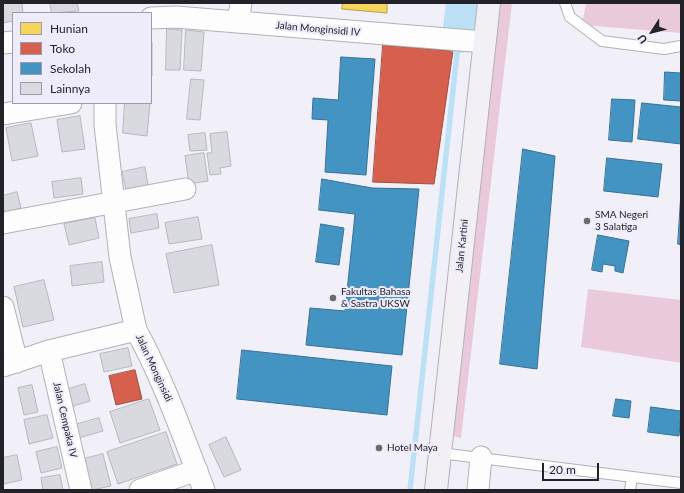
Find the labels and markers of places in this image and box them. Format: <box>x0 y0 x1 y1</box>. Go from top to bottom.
place label: SMA Negeri 3 Salatiga <box>595 209 648 232</box>
marker: SMA Negeri 3 Salatiga <box>582 216 592 226</box>
place label: Fakultas Bahasa & Sastra UKSW <box>341 286 411 310</box>
marker: Fakultas Bahasa & Sastra UKSW <box>328 293 338 303</box>
place label: Hotel Maya <box>387 442 438 454</box>
marker: Hotel Maya <box>374 443 384 453</box>

